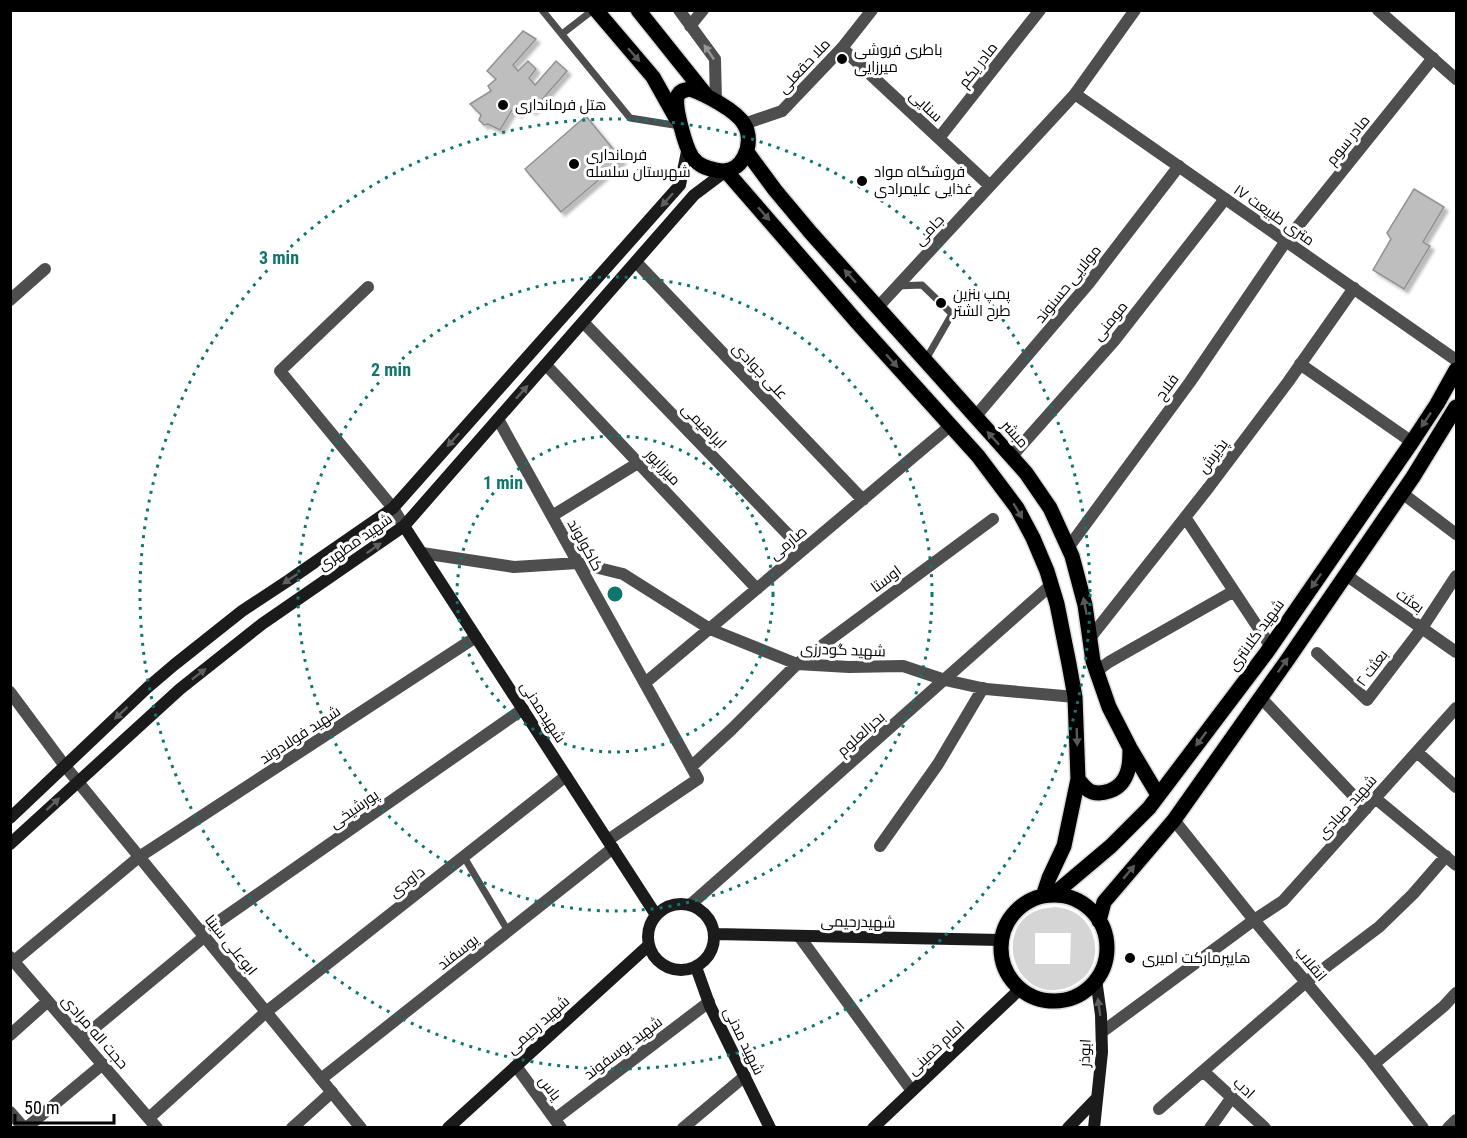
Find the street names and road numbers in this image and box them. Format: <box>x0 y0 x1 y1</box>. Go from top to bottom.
street label: ملا حقعلی <box>774 35 835 98</box>
street label: مادر یکم <box>955 39 1002 92</box>
street label: سنایی <box>905 86 946 126</box>
street label: مادر سوم <box>1322 111 1374 169</box>
street label: ۱۷ متری طبیعت <box>1230 180 1318 250</box>
street label: جامی <box>910 211 948 250</box>
street label: مولایی حسنوند <box>1031 241 1106 327</box>
street label: مومنی <box>1089 298 1132 345</box>
street label: علی جوادی <box>728 339 791 404</box>
street label: فلاح <box>1152 370 1184 405</box>
street label: ابراهیمی <box>677 399 730 453</box>
street label: مبشر <box>997 416 1032 452</box>
street label: پذیرش <box>1194 435 1233 477</box>
street label: میرزاپور <box>640 444 684 490</box>
street label: شهید مطهری <box>314 510 396 575</box>
street label: کاکولوند <box>563 516 607 574</box>
street label: صارمی <box>766 522 811 565</box>
street label: اوستا <box>867 562 905 596</box>
street label: بعثت <box>1392 585 1428 617</box>
street label: شهید کلانتری <box>1224 596 1289 675</box>
street label: شهید گودرزی <box>800 640 886 661</box>
street label: بعثت ۲ <box>1352 646 1392 690</box>
street label: شهیدمدنی <box>516 678 570 747</box>
street label: شهید فولادوند <box>256 702 344 769</box>
street label: بحرالعلوم <box>833 708 889 761</box>
street label: شهید صیادی <box>1314 771 1381 843</box>
street label: پورشیخی <box>326 786 383 833</box>
street label: داودی <box>386 863 429 902</box>
street label: ابوعلی سینا <box>200 911 261 979</box>
street label: شهیدرحیمی <box>820 912 896 933</box>
street label: یوسفند <box>434 930 482 974</box>
street label: انقلاب <box>1291 943 1331 985</box>
street label: حجت اله مرادی <box>57 991 132 1073</box>
street label: شهید رحیمی <box>503 992 574 1059</box>
street label: شهید مدنی <box>719 1004 768 1078</box>
street label: شهید یوسفوند <box>580 1013 666 1084</box>
street label: امام خمینی <box>904 1017 969 1080</box>
street label: ابوذر <box>1075 1039 1095 1068</box>
street label: یاس <box>534 1072 565 1105</box>
street label: ادب <box>1229 1074 1259 1102</box>

